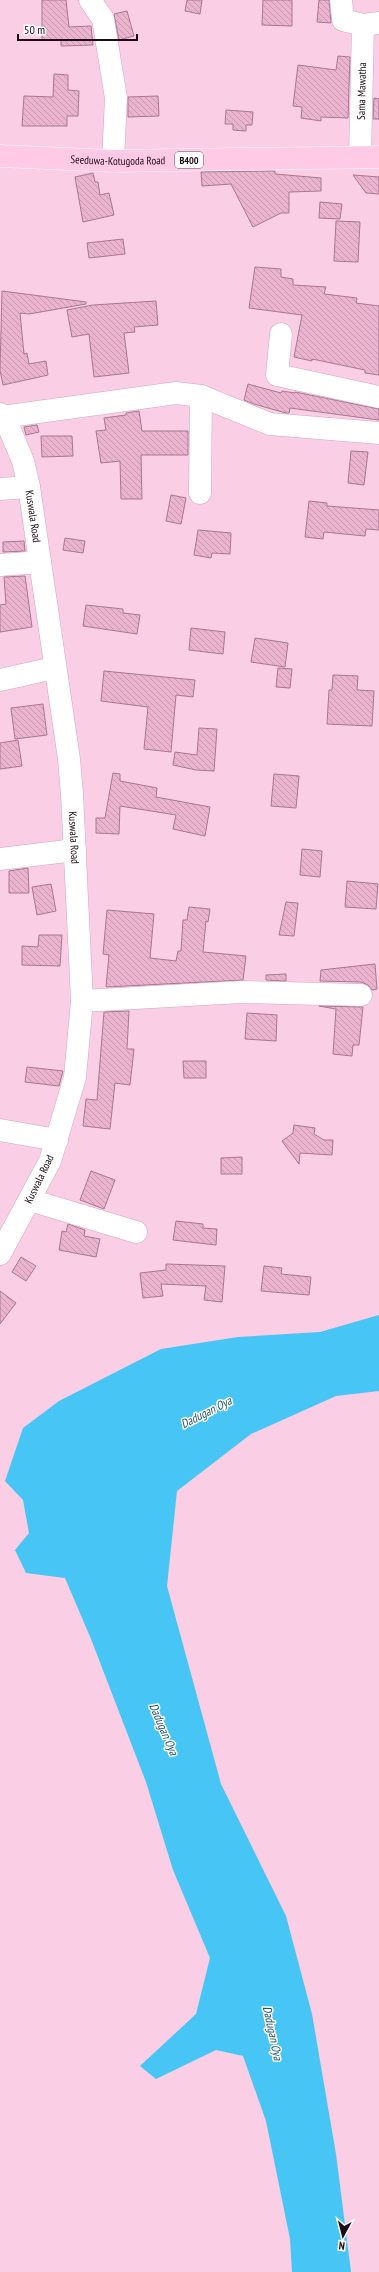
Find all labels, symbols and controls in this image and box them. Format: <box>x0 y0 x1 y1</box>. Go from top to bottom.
scale bar <box>18 16 137 42</box>
text: 50 m <box>24 22 45 37</box>
street label: Sama Mawatha <box>354 62 369 120</box>
street label: Seeduwa-Kotugoda Road <box>70 152 166 168</box>
road number: B400 <box>175 152 203 168</box>
street label: Kuswala Road <box>23 489 44 544</box>
street label: Kuswala Road <box>66 811 82 864</box>
street label: Kuswala Road <box>21 1152 57 1206</box>
water label: Dadugan Oya <box>178 1392 235 1431</box>
water label: Dadugan Oya <box>146 1701 182 1758</box>
water label: Dadugan Oya <box>260 2005 286 2063</box>
north arrow <box>323 2216 363 2256</box>
text: N <box>338 2239 346 2253</box>

